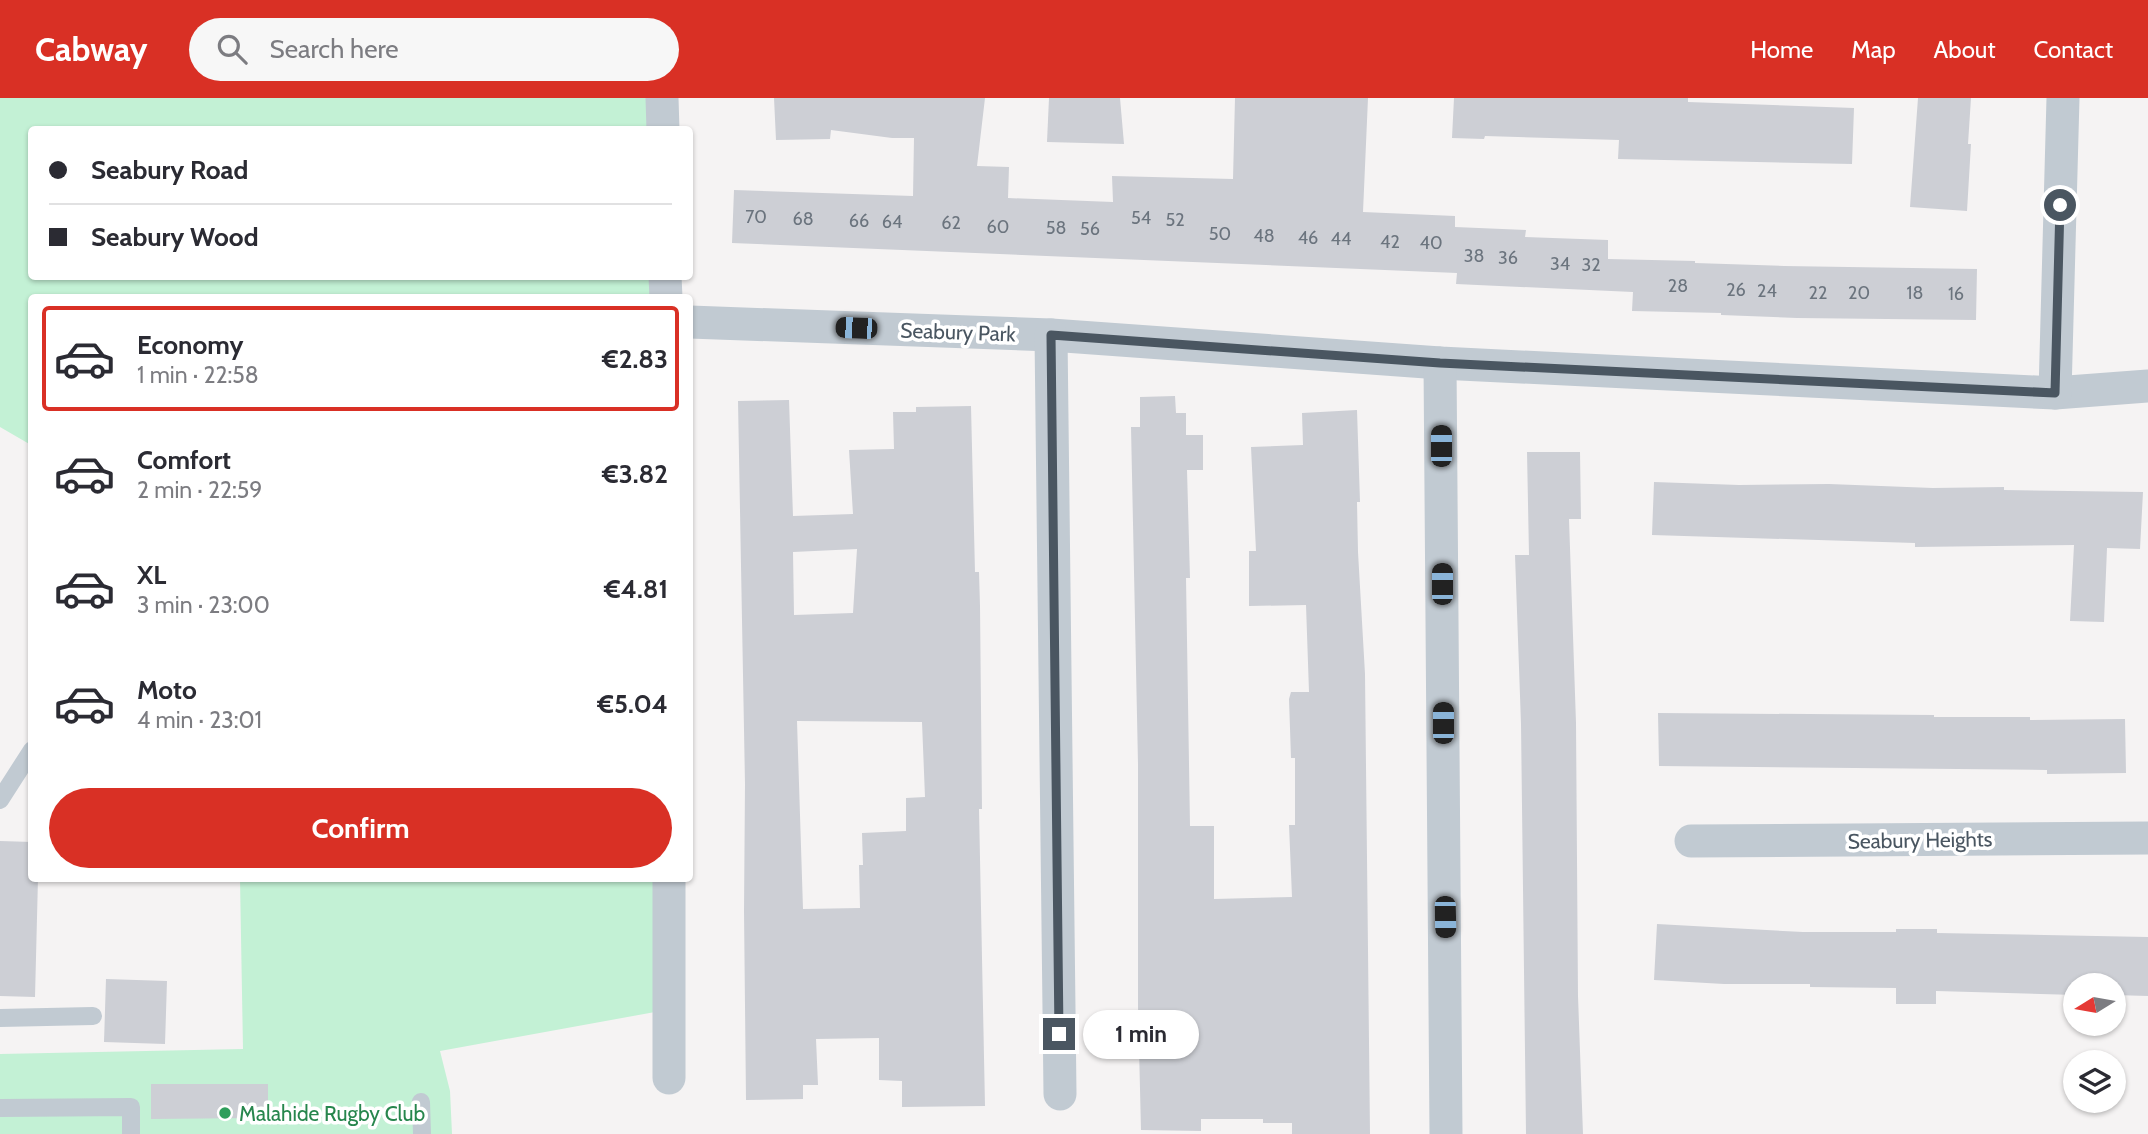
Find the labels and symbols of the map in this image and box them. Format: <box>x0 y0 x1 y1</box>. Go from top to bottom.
route start <box>2044 189 2076 221</box>
house number: 70 <box>745 206 767 228</box>
house number: 54 <box>1131 207 1151 229</box>
house number: 68 <box>792 208 814 230</box>
house number: 52 <box>1165 209 1185 231</box>
house number: 66 <box>849 210 869 232</box>
house number: 64 <box>882 211 902 233</box>
house number: 62 <box>941 212 961 234</box>
house number: 60 <box>987 216 1009 238</box>
house number: 58 <box>1046 217 1066 239</box>
house number: 56 <box>1080 218 1100 240</box>
house number: 50 <box>1209 223 1231 245</box>
house number: 48 <box>1253 225 1275 247</box>
house number: 46 <box>1298 227 1318 249</box>
house number: 44 <box>1331 228 1351 250</box>
house number: 42 <box>1380 231 1400 253</box>
house number: 40 <box>1420 232 1442 254</box>
house number: 38 <box>1464 245 1484 267</box>
house number: 36 <box>1498 247 1518 269</box>
house number: 34 <box>1550 253 1570 275</box>
house number: 32 <box>1581 254 1601 276</box>
house number: 28 <box>1668 275 1688 297</box>
house number: 26 <box>1726 279 1746 301</box>
house number: 24 <box>1757 280 1777 302</box>
house number: 22 <box>1809 282 1827 304</box>
house number: 20 <box>1848 282 1870 304</box>
house number: 18 <box>1907 282 1923 304</box>
house number: 16 <box>1948 283 1964 305</box>
car <box>835 317 878 339</box>
street label: Seabury Park <box>900 317 1017 347</box>
car <box>1431 425 1452 467</box>
car <box>1432 563 1453 605</box>
car <box>1433 702 1454 744</box>
street label: Seabury Heights <box>1847 826 1993 854</box>
car <box>1435 896 1456 938</box>
north arrow <box>2063 973 2126 1036</box>
callout: 1 min <box>1084 1010 1199 1058</box>
route end <box>1043 1018 1075 1050</box>
place label: Malahide Rugby Club <box>239 1101 425 1126</box>
marker: Malahide Rugby Club <box>217 1105 233 1121</box>

